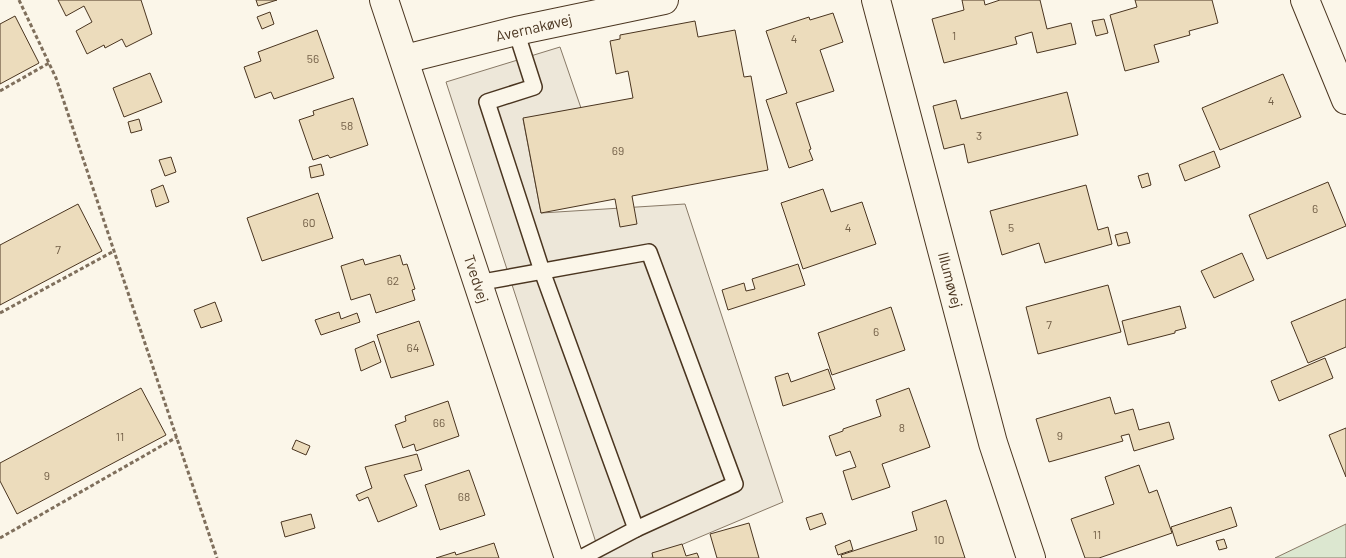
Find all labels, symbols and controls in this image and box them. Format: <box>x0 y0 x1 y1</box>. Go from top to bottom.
street label: Avernakøvej <box>494 9 574 45</box>
house number: 1 <box>952 28 956 42</box>
house number: 4 <box>791 31 797 45</box>
house number: 56 <box>307 51 319 65</box>
house number: 4 <box>1268 93 1274 107</box>
house number: 58 <box>341 118 353 132</box>
house number: 3 <box>976 128 982 142</box>
house number: 69 <box>612 143 624 157</box>
house number: 6 <box>1312 201 1318 215</box>
house number: 60 <box>303 215 315 229</box>
house number: 4 <box>845 220 851 234</box>
house number: 5 <box>1008 220 1014 234</box>
house number: 7 <box>55 242 61 256</box>
street label: Illumøvej <box>935 250 967 310</box>
street label: Tvedvej <box>461 252 493 305</box>
house number: 62 <box>387 273 399 287</box>
house number: 7 <box>1046 317 1052 331</box>
house number: 6 <box>873 324 879 338</box>
house number: 64 <box>407 340 419 354</box>
house number: 66 <box>433 415 445 429</box>
house number: 8 <box>899 420 905 434</box>
house number: 9 <box>1057 428 1063 442</box>
house number: 11 <box>116 429 124 443</box>
house number: 9 <box>44 468 50 482</box>
house number: 68 <box>458 489 470 503</box>
house number: 11 <box>1093 527 1101 541</box>
house number: 10 <box>934 532 944 546</box>

